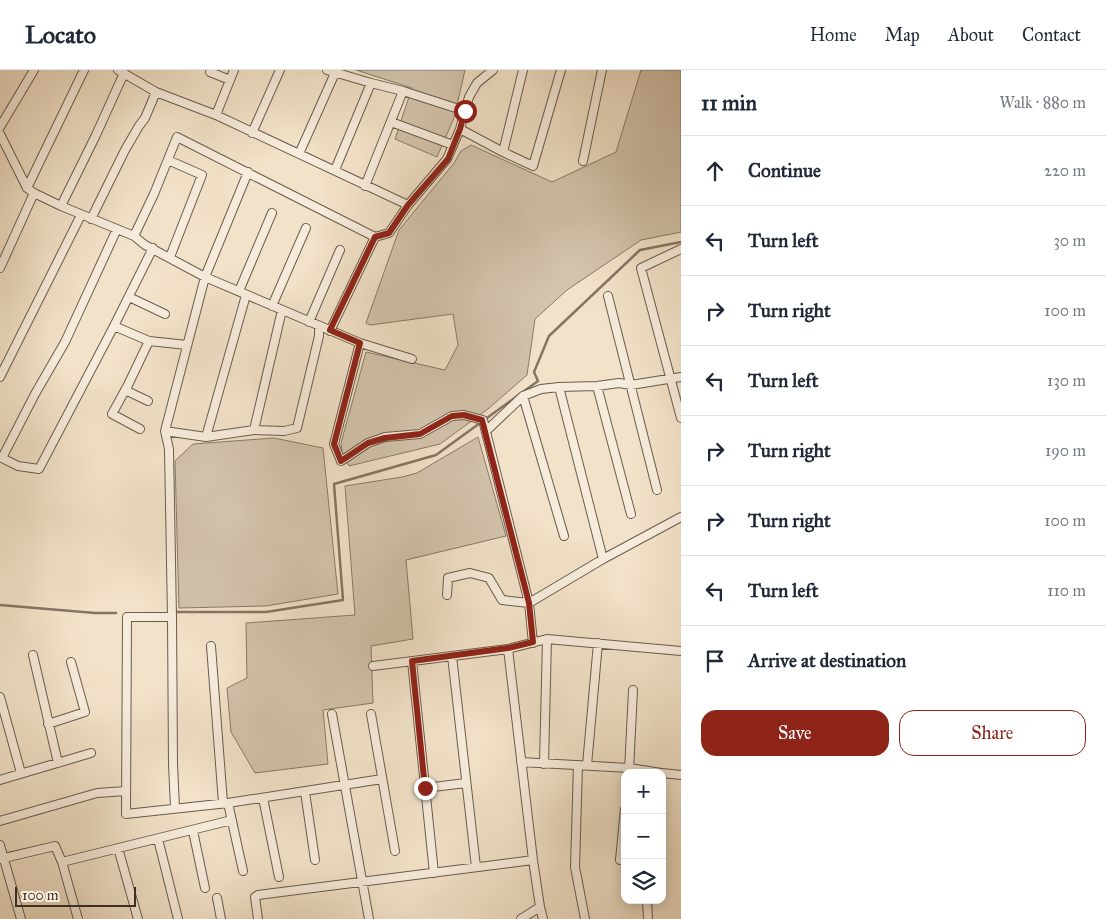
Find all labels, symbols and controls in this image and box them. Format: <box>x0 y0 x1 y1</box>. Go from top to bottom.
text: Locato <box>25 20 96 50</box>
text: Home <box>810 24 857 46</box>
text: Map <box>885 24 920 46</box>
text: About <box>948 24 994 46</box>
text: Contact <box>1022 24 1081 46</box>
text: 11 min <box>701 90 757 116</box>
text: Walk · 880 m <box>999 93 1086 112</box>
route start <box>454 100 477 123</box>
icon: ahead <box>701 157 729 185</box>
text: Continue <box>748 159 821 182</box>
text: 220 m <box>1044 161 1086 180</box>
icon: left <box>701 227 729 255</box>
text: Turn left <box>748 229 818 252</box>
text: 30 m <box>1053 231 1086 250</box>
icon: right <box>701 297 729 325</box>
text: Turn right <box>748 299 831 322</box>
text: 100 m <box>1044 301 1086 320</box>
icon: left <box>701 367 729 395</box>
text: Turn left <box>748 369 818 392</box>
text: 130 m <box>1047 371 1086 390</box>
icon: right <box>701 437 729 465</box>
text: Turn right <box>748 439 831 462</box>
text: 190 m <box>1045 441 1086 460</box>
icon: right <box>701 507 729 535</box>
text: Turn right <box>748 509 831 532</box>
text: 100 m <box>1044 511 1086 530</box>
icon: left <box>701 577 729 605</box>
text: Turn left <box>748 579 818 602</box>
text: 110 m <box>1047 581 1086 600</box>
icon: arrive <box>701 647 729 675</box>
text: Arrive at destination <box>748 649 906 672</box>
button: Save <box>701 710 889 756</box>
button: Share <box>899 710 1086 756</box>
map controls <box>621 769 666 904</box>
button: + <box>621 769 666 814</box>
route end <box>414 777 437 800</box>
button: − <box>621 814 666 859</box>
button: layers <box>621 859 666 904</box>
scale bar <box>15 884 136 907</box>
text: 100 m <box>22 887 59 904</box>

